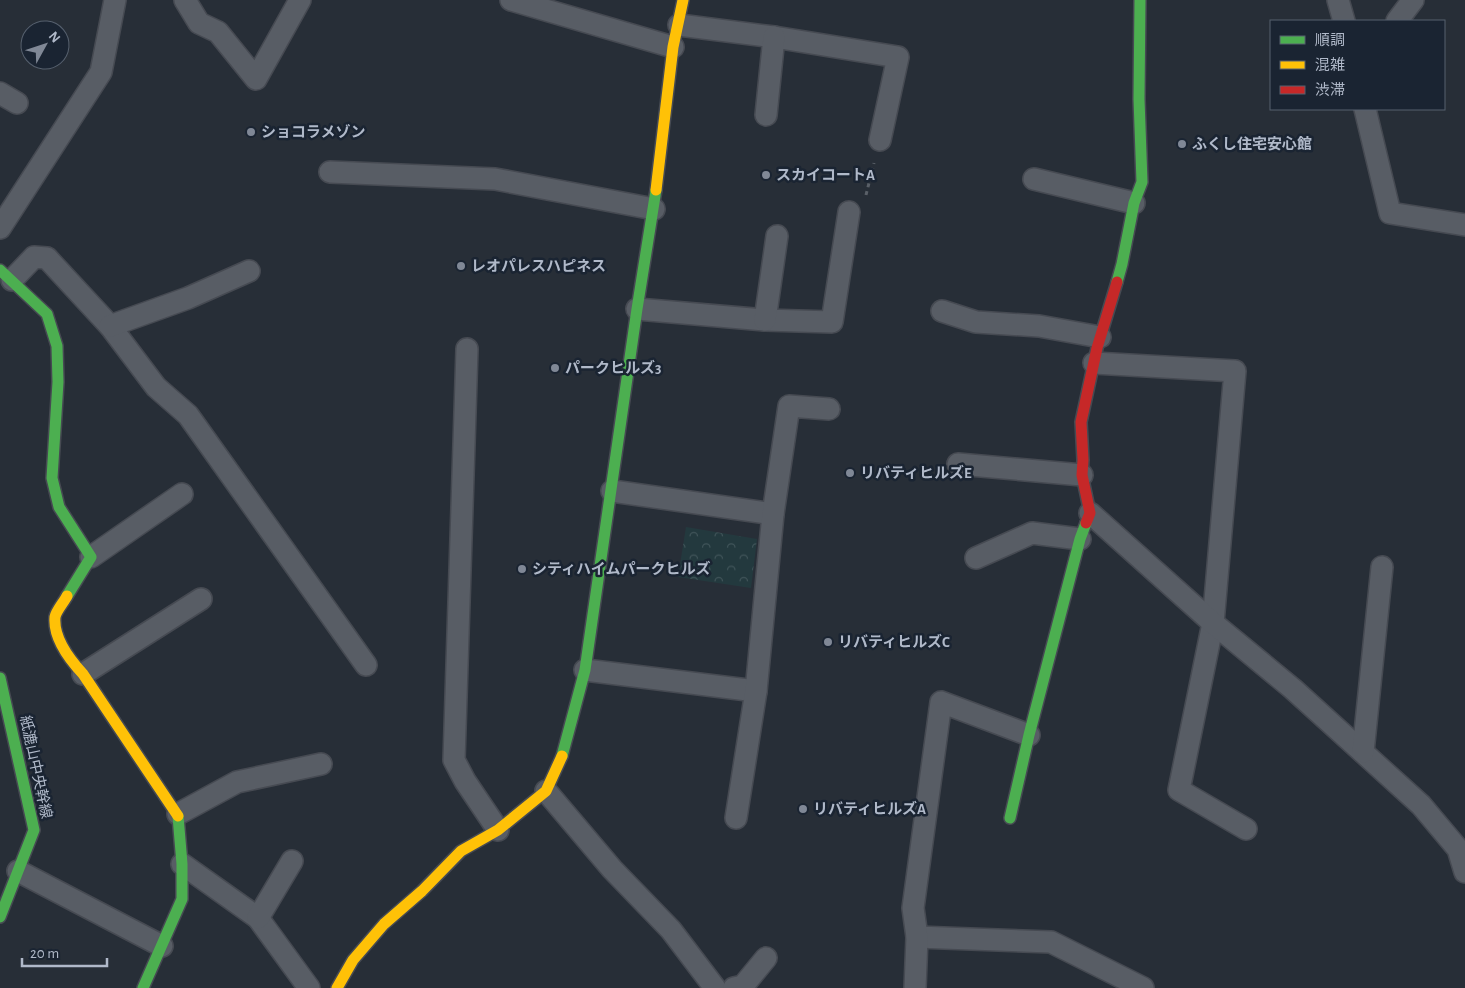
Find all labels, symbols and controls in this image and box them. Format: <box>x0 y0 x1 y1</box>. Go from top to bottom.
north arrow <box>20 20 70 70</box>
legend <box>1270 20 1445 110</box>
text: N <box>46 29 63 46</box>
text: 順調 <box>1315 33 1345 48</box>
text: 混雑 <box>1315 57 1345 73</box>
text: 渋滞 <box>1315 82 1345 98</box>
place label: ショコラメゾン <box>261 124 366 140</box>
marker: ショコラメゾン <box>245 126 257 138</box>
place label: ふくし住宅安心館 <box>1192 136 1312 152</box>
marker: ふくし住宅安心館 <box>1176 138 1188 150</box>
place label: スカイコートA <box>776 167 875 183</box>
marker: スカイコートA <box>760 169 772 181</box>
place label: レオパレスハピネス <box>471 258 606 274</box>
marker: レオパレスハピネス <box>455 260 467 272</box>
place label: パークヒルズ3 <box>565 359 661 376</box>
marker: パークヒルズ3 <box>549 362 561 374</box>
place label: リバティヒルズE <box>860 464 972 481</box>
marker: リバティヒルズE <box>844 467 856 479</box>
place label: シティハイムパークヒルズ <box>532 560 711 577</box>
marker: シティハイムパークヒルズ <box>516 563 528 575</box>
place label: リバティヒルズC <box>838 633 950 650</box>
marker: リバティヒルズC <box>822 636 834 648</box>
street label: 紙漉山中央幹線 <box>17 714 55 820</box>
place label: リバティヒルズA <box>813 800 926 817</box>
marker: リバティヒルズA <box>797 803 809 815</box>
scale bar <box>22 936 108 968</box>
text: 20 m <box>30 946 59 961</box>

